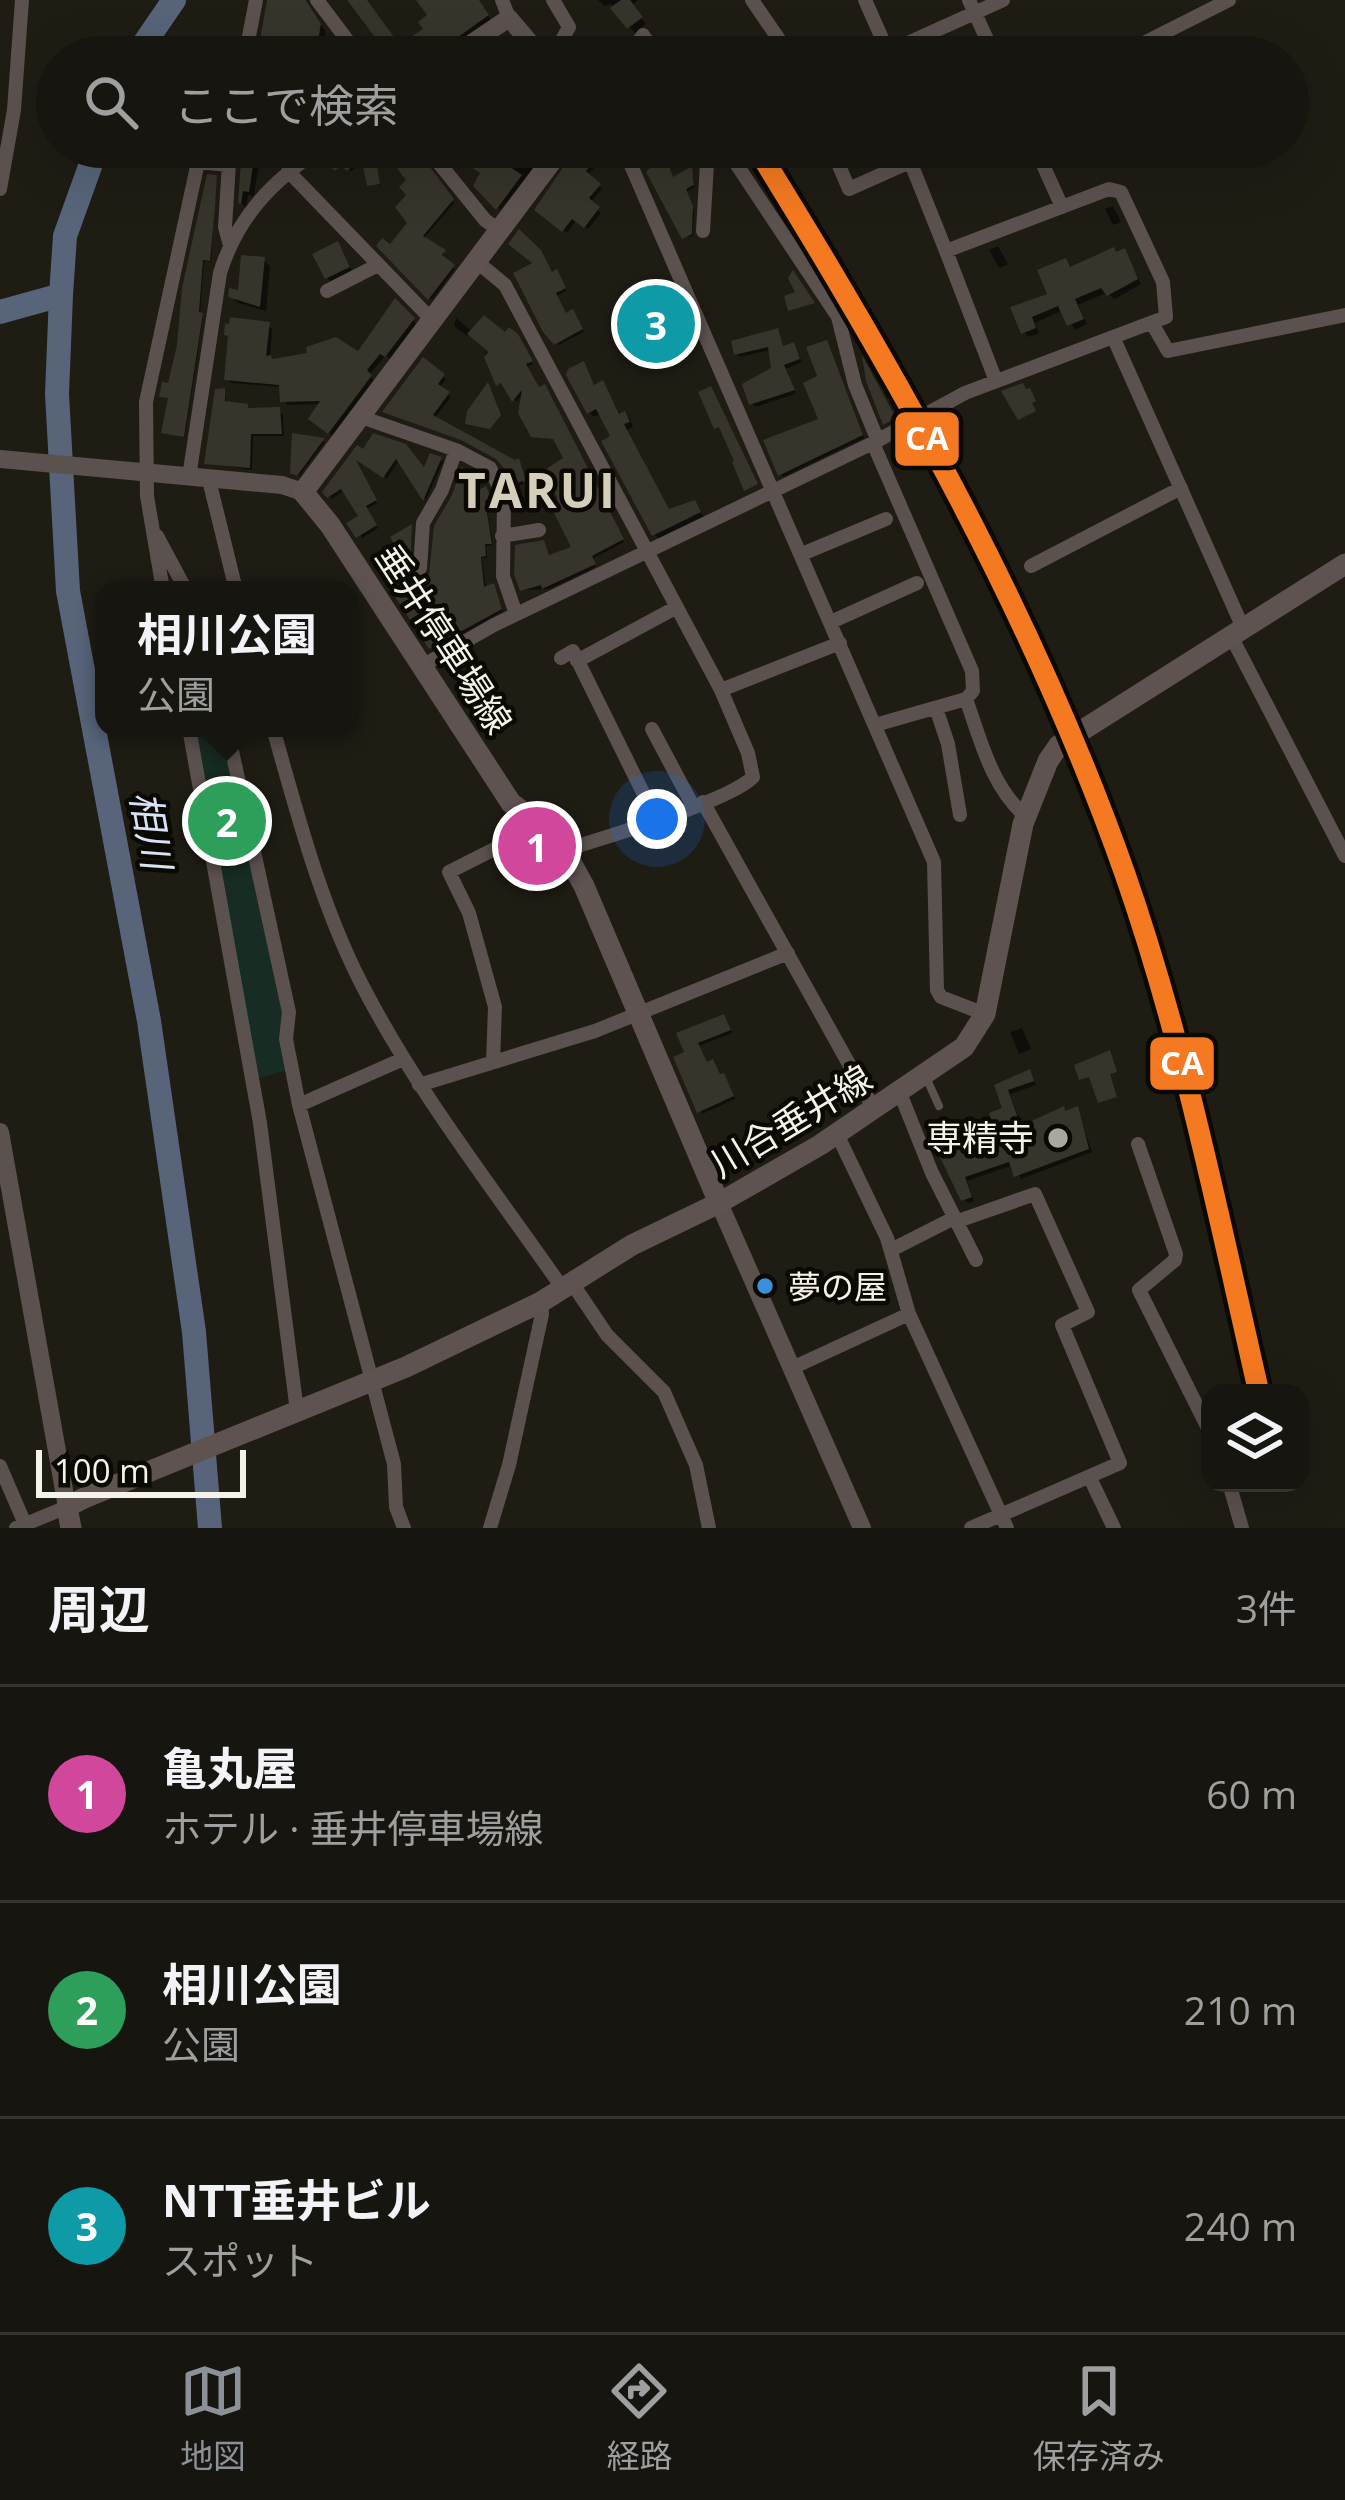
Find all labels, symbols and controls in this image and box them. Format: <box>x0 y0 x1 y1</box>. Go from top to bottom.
search box <box>36 36 1309 168</box>
icon: search <box>78 69 144 135</box>
text: ここで検索 <box>174 74 399 135</box>
pin: 3 <box>617 279 695 369</box>
line badge: CA <box>893 410 961 468</box>
text: CA <box>905 415 949 460</box>
district label: TARUI <box>458 457 618 522</box>
street label: 垂井停車場線 <box>365 535 524 743</box>
popup <box>95 581 359 737</box>
text: 相川公園 <box>137 603 317 664</box>
text: 公園 <box>137 667 215 720</box>
pin: 2 <box>188 776 266 866</box>
water label: 相川 <box>120 787 186 877</box>
your location <box>627 789 687 849</box>
pin: 1 <box>498 801 576 891</box>
line badge: CA <box>1148 1035 1216 1092</box>
text: CA <box>1160 1040 1204 1085</box>
street label: 川合垂井線 <box>701 1053 881 1188</box>
place label: 専精寺 <box>926 1113 1034 1162</box>
marker: 専精寺 <box>1045 1125 1071 1151</box>
place label: 夢の屋 <box>788 1264 887 1309</box>
marker: 夢の屋 <box>754 1275 776 1297</box>
map controls <box>1201 1384 1309 1492</box>
button: layers <box>1201 1384 1309 1492</box>
scale bar <box>36 1444 246 1497</box>
text: 100 m <box>54 1448 150 1493</box>
text: 周辺 <box>48 1573 150 1643</box>
text: 3件 <box>1236 1581 1297 1634</box>
text: 亀丸屋 <box>162 1737 297 1798</box>
text: 1 <box>76 1767 98 1820</box>
text: 60 m <box>1206 1767 1297 1820</box>
text: ホテル · 垂井停車場線 <box>162 1801 544 1854</box>
text: 相川公園 <box>162 1953 342 2014</box>
text: 2 <box>76 1983 98 2036</box>
text: 210 m <box>1184 1983 1297 2036</box>
text: 公園 <box>162 2017 240 2070</box>
text: NTT垂井ビル <box>162 2169 431 2230</box>
text: 3 <box>76 2199 98 2252</box>
text: 240 m <box>1184 2199 1297 2252</box>
text: スポット <box>162 2233 318 2286</box>
tab: 地図 <box>180 2358 246 2478</box>
tab: 経路 <box>606 2358 672 2478</box>
tab: 保存済み <box>1033 2358 1165 2478</box>

